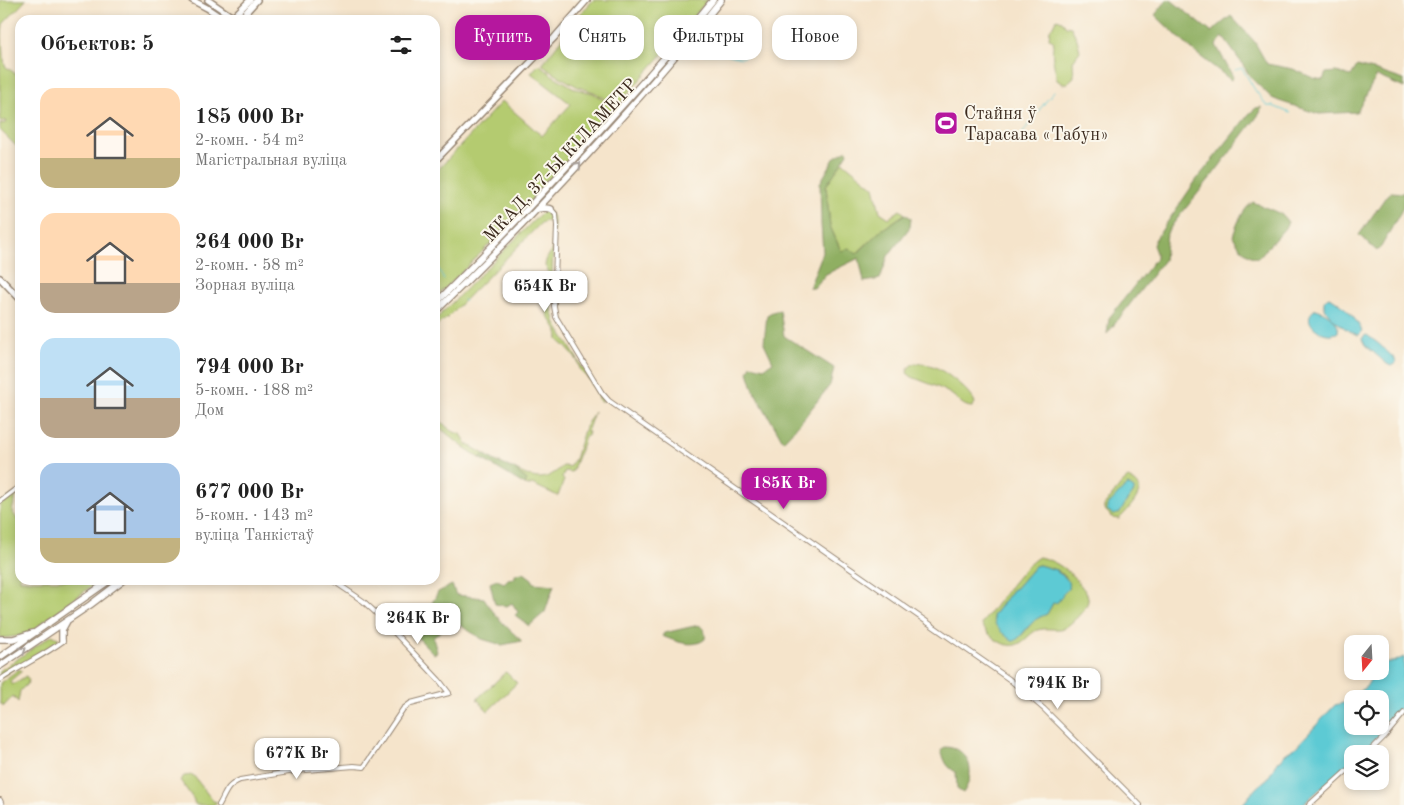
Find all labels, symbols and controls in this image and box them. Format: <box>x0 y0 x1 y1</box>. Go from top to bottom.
chip: Купить <box>455 15 550 60</box>
chip: Снять <box>560 15 644 60</box>
chip: Фильтры <box>654 15 762 60</box>
chip: Новое <box>772 15 857 60</box>
icon: filters <box>387 31 415 59</box>
text: Объектов: 5 <box>40 34 154 55</box>
street label: МКАД, 37-Ы КІЛАМЕТР <box>481 76 641 246</box>
place label: Стайня ў Тарасава «Табун» <box>964 105 1109 144</box>
text: 185 000 Br <box>195 107 304 128</box>
icon: home <box>80 108 140 168</box>
sports icon: Стайня ў Тарасава «Табун» <box>933 110 959 136</box>
text: 2-комн. · 54 m² <box>195 133 304 149</box>
text: Магістральная вуліца <box>195 153 347 169</box>
one-way arrow <box>572 162 581 171</box>
text: 264 000 Br <box>195 232 304 253</box>
icon: home <box>80 233 140 293</box>
text: 2-комн. · 58 m² <box>195 258 304 274</box>
pin: 654K Br <box>499 270 591 313</box>
text: Зорная вуліца <box>195 278 295 294</box>
text: 654K Br <box>514 279 576 295</box>
text: 794 000 Br <box>195 357 304 378</box>
icon: home <box>80 358 140 418</box>
text: 5-комн. · 188 m² <box>195 383 313 399</box>
text: Дом <box>195 403 224 419</box>
pin: 185K Br <box>738 468 830 510</box>
text: 185K Br <box>753 476 815 492</box>
text: 677 000 Br <box>195 482 304 503</box>
icon: home <box>80 483 140 543</box>
text: 5-комн. · 143 m² <box>195 508 313 524</box>
text: вуліца Танкістаў <box>195 528 314 544</box>
pin: 264K Br <box>372 602 464 645</box>
text: 264K Br <box>387 611 449 627</box>
north arrow <box>1344 635 1389 680</box>
map controls <box>1344 635 1389 790</box>
one-way arrow <box>18 646 27 656</box>
pin: 794K Br <box>1012 668 1104 710</box>
text: 794K Br <box>1027 676 1089 692</box>
button: locate <box>1344 690 1389 735</box>
pin: 677K Br <box>251 738 343 780</box>
button: layers <box>1344 745 1389 790</box>
text: 677K Br <box>266 746 328 762</box>

